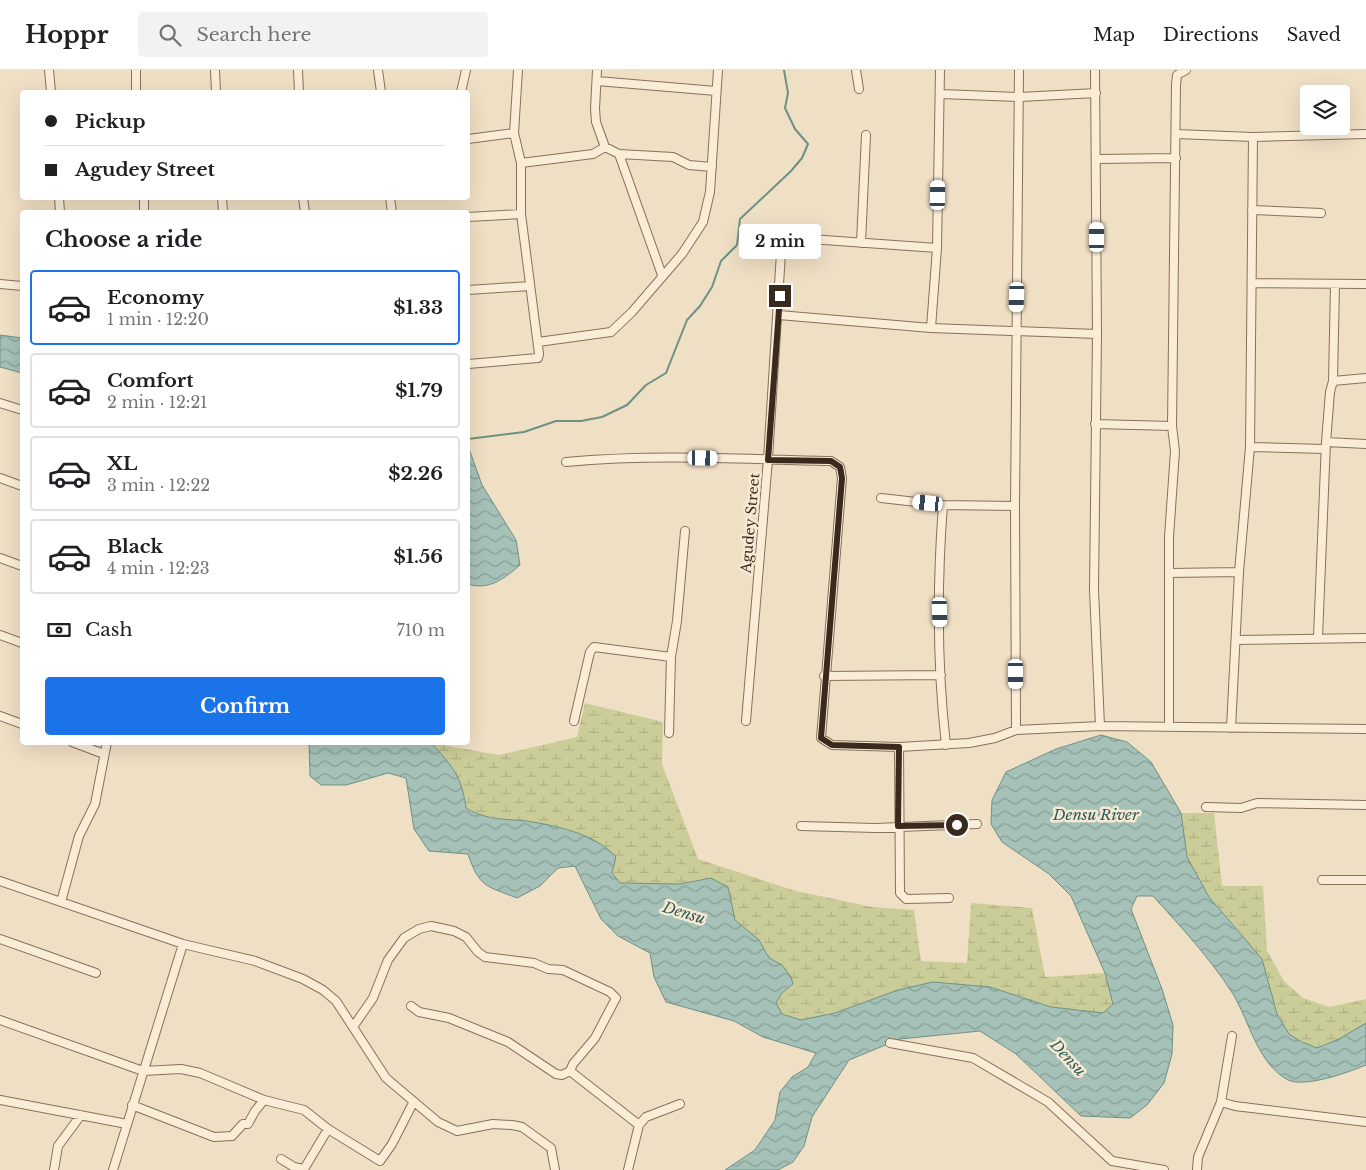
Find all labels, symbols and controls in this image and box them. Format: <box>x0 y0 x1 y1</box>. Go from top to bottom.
search box <box>138 12 488 57</box>
text: Hoppr <box>25 20 108 49</box>
icon: search <box>156 21 184 49</box>
text: Search here <box>196 23 311 46</box>
text: Map <box>1093 24 1135 46</box>
text: Directions <box>1163 24 1259 46</box>
text: Saved <box>1287 24 1341 46</box>
map controls <box>1300 85 1350 135</box>
button: layers <box>1300 85 1350 135</box>
text: Pickup <box>75 110 146 133</box>
text: Agudey Street <box>75 158 215 181</box>
car <box>930 180 945 210</box>
car <box>1089 222 1104 252</box>
callout: 2 min <box>739 224 821 258</box>
text: Choose a ride <box>45 226 202 253</box>
text: 2 min <box>755 231 805 251</box>
car <box>1008 282 1025 312</box>
icon: car <box>47 285 92 330</box>
route end <box>769 285 791 307</box>
text: Economy <box>107 286 204 309</box>
text: $1.33 <box>393 296 443 319</box>
text: 1 min · 12:20 <box>107 309 209 329</box>
icon: car <box>47 368 92 413</box>
text: Comfort <box>107 369 194 392</box>
text: $1.79 <box>395 379 443 402</box>
text: 2 min · 12:21 <box>107 392 207 412</box>
car <box>687 450 718 466</box>
icon: car <box>47 451 92 496</box>
text: XL <box>107 452 137 475</box>
text: $2.26 <box>388 462 443 485</box>
street label: Agudey Street <box>737 471 763 575</box>
text: 3 min · 12:22 <box>107 475 210 495</box>
car <box>912 494 943 512</box>
icon: car <box>47 534 92 579</box>
text: Black <box>107 535 163 558</box>
text: $1.56 <box>393 545 443 568</box>
text: 4 min · 12:23 <box>107 558 210 578</box>
car <box>931 597 948 627</box>
icon: cash <box>45 616 73 644</box>
text: Cash <box>85 618 132 641</box>
text: 710 m <box>397 620 445 640</box>
car <box>1008 659 1023 689</box>
button: Confirm <box>45 677 445 735</box>
water label: Densu River <box>1052 805 1140 824</box>
route start <box>946 814 968 836</box>
water label: Densu <box>660 897 708 928</box>
water label: Densu <box>1046 1035 1090 1080</box>

